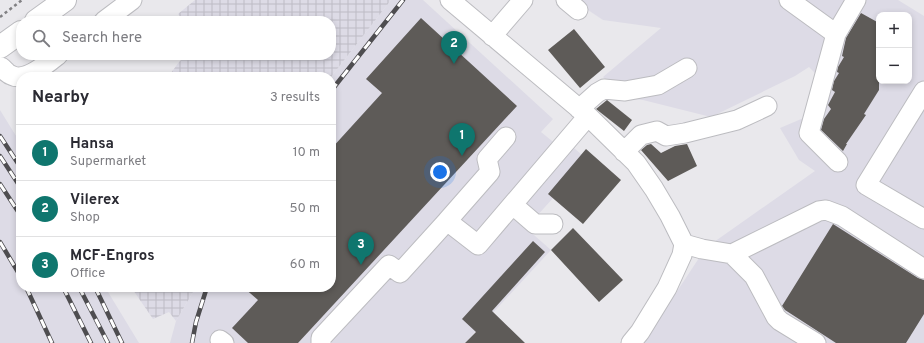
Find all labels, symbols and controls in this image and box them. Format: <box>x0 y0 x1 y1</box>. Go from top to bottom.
map controls <box>876 12 912 84</box>
button: + <box>876 12 912 48</box>
search box <box>16 16 336 60</box>
icon: search <box>30 27 52 49</box>
text: Search here <box>62 29 142 48</box>
pin: 2 <box>441 31 467 64</box>
button: − <box>876 48 912 84</box>
text: Nearby <box>32 87 89 109</box>
text: 3 results <box>270 90 320 106</box>
pin: 1 <box>449 123 475 156</box>
text: Hansa <box>70 135 114 154</box>
text: 1 <box>42 145 48 161</box>
text: 10 m <box>293 145 320 161</box>
text: Supermarket <box>70 154 146 170</box>
your location <box>430 162 450 182</box>
text: Vilerex <box>70 191 120 210</box>
text: 2 <box>41 201 49 217</box>
text: 50 m <box>290 201 320 217</box>
text: Shop <box>70 210 100 226</box>
pin: 3 <box>348 232 374 265</box>
text: MCF-Engros <box>70 247 155 266</box>
text: 3 <box>41 257 49 273</box>
text: 60 m <box>290 257 320 273</box>
text: Office <box>70 266 105 282</box>

